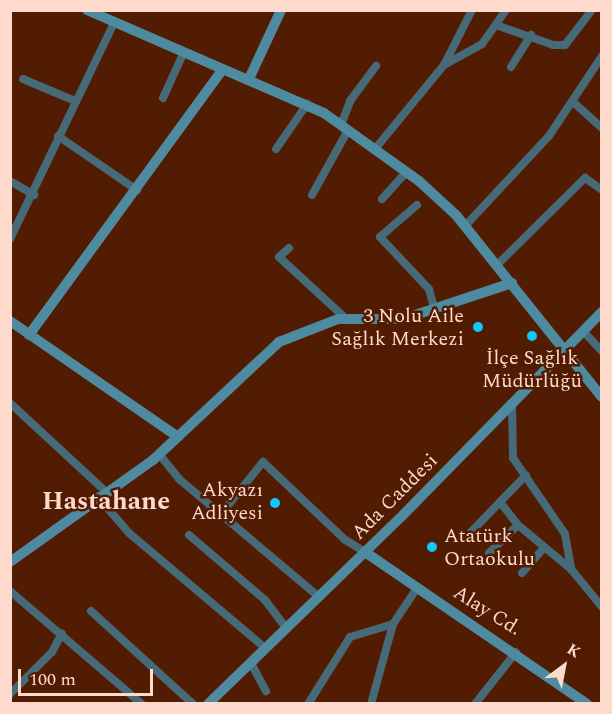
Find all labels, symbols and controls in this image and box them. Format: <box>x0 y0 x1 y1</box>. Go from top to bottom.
place label: 3 Nolu Aile Sağlık Merkezi <box>331 304 464 351</box>
marker: 3 Nolu Aile Sağlık Merkezi <box>469 318 487 336</box>
marker: İlçe Sağlık Müdürlüğü <box>525 329 539 343</box>
place label: İlçe Sağlık Müdürlüğü <box>482 346 582 393</box>
street label: Ada Caddesi <box>347 449 443 545</box>
place label: Akyazı Adliyesi <box>191 479 263 526</box>
district label: Hastahane <box>42 486 170 518</box>
marker: Akyazı Adliyesi <box>268 496 282 510</box>
place label: Atatürk Ortaokulu <box>444 524 535 571</box>
marker: Atatürk Ortaokulu <box>425 540 439 554</box>
street label: Alay Cd. <box>449 581 525 641</box>
north arrow <box>534 636 594 696</box>
text: K <box>562 637 585 664</box>
scale bar <box>21 657 156 695</box>
text: 100 m <box>29 666 76 693</box>

